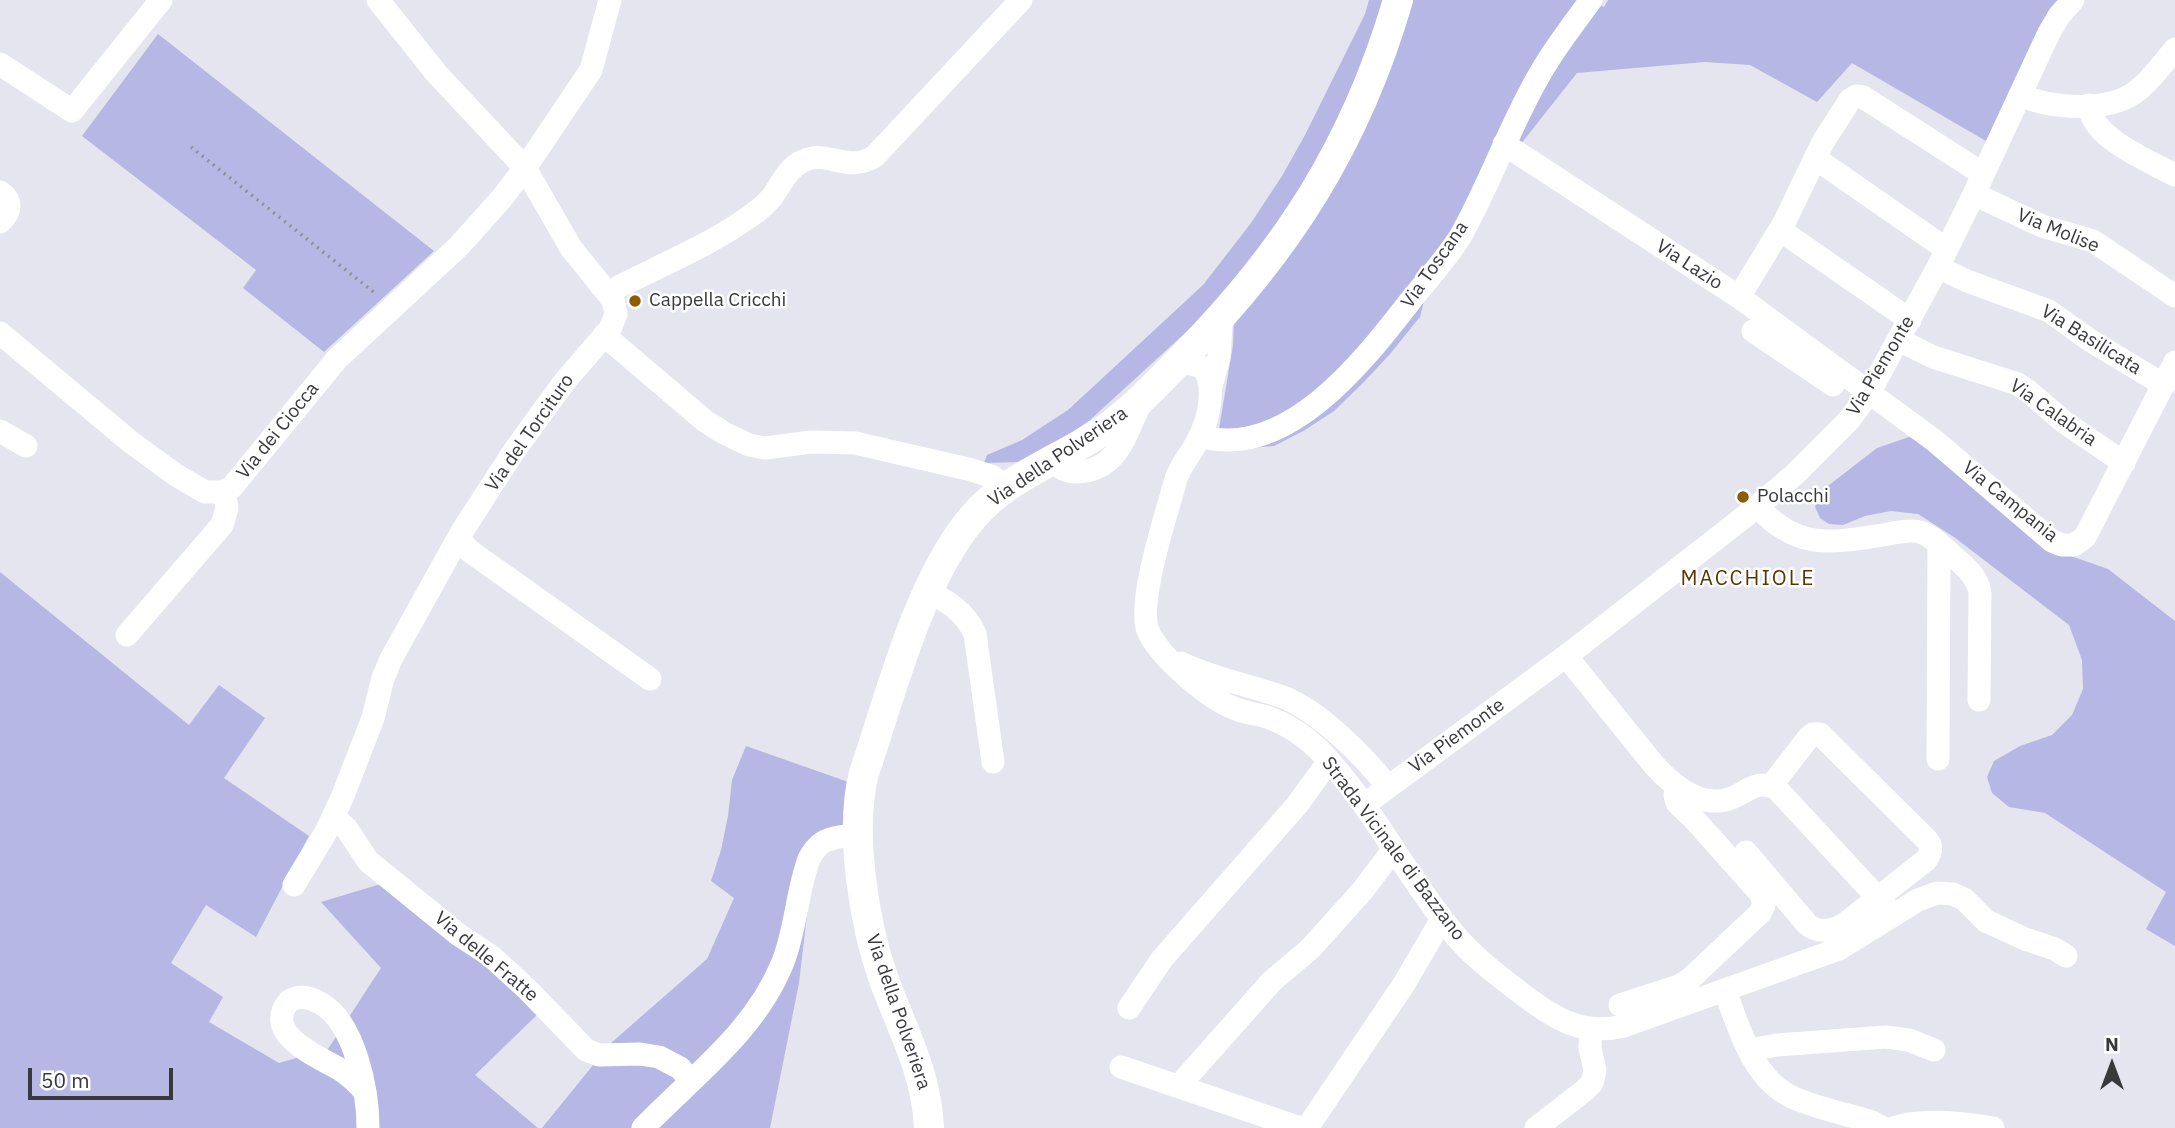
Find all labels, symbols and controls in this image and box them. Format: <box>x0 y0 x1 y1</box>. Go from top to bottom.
street label: Via Molise <box>2014 204 2102 258</box>
street label: Via Toscana <box>1397 217 1473 313</box>
street label: Via Lazio <box>1651 235 1727 295</box>
place label: Cappella Cricchi <box>649 290 786 312</box>
marker: Cappella Cricchi <box>627 293 643 309</box>
street label: Via Basilicata <box>2037 300 2145 380</box>
street label: Via Piemonte <box>1842 312 1920 420</box>
street label: Via del Torcituro <box>481 370 579 496</box>
street label: Via Calabria <box>2005 375 2101 451</box>
street label: Via dei Ciocca <box>232 378 324 484</box>
street label: Via della Polveriera <box>984 402 1132 512</box>
street label: Via Campania <box>1958 457 2062 547</box>
place label: Polacchi <box>1757 486 1829 508</box>
marker: Polacchi <box>1735 489 1751 505</box>
district label: MACCHIOLE <box>1682 566 1814 592</box>
street label: Via Piemonte <box>1405 694 1509 778</box>
street label: Strada Vicinale di Bazzano <box>1316 753 1470 945</box>
street label: Via delle Fratte <box>430 907 542 1007</box>
street label: Via della Polveriera <box>861 931 935 1093</box>
north arrow <box>2077 1030 2147 1100</box>
text: N <box>2105 1032 2119 1056</box>
scale bar <box>32 1054 177 1098</box>
text: 50 m <box>41 1066 90 1094</box>

